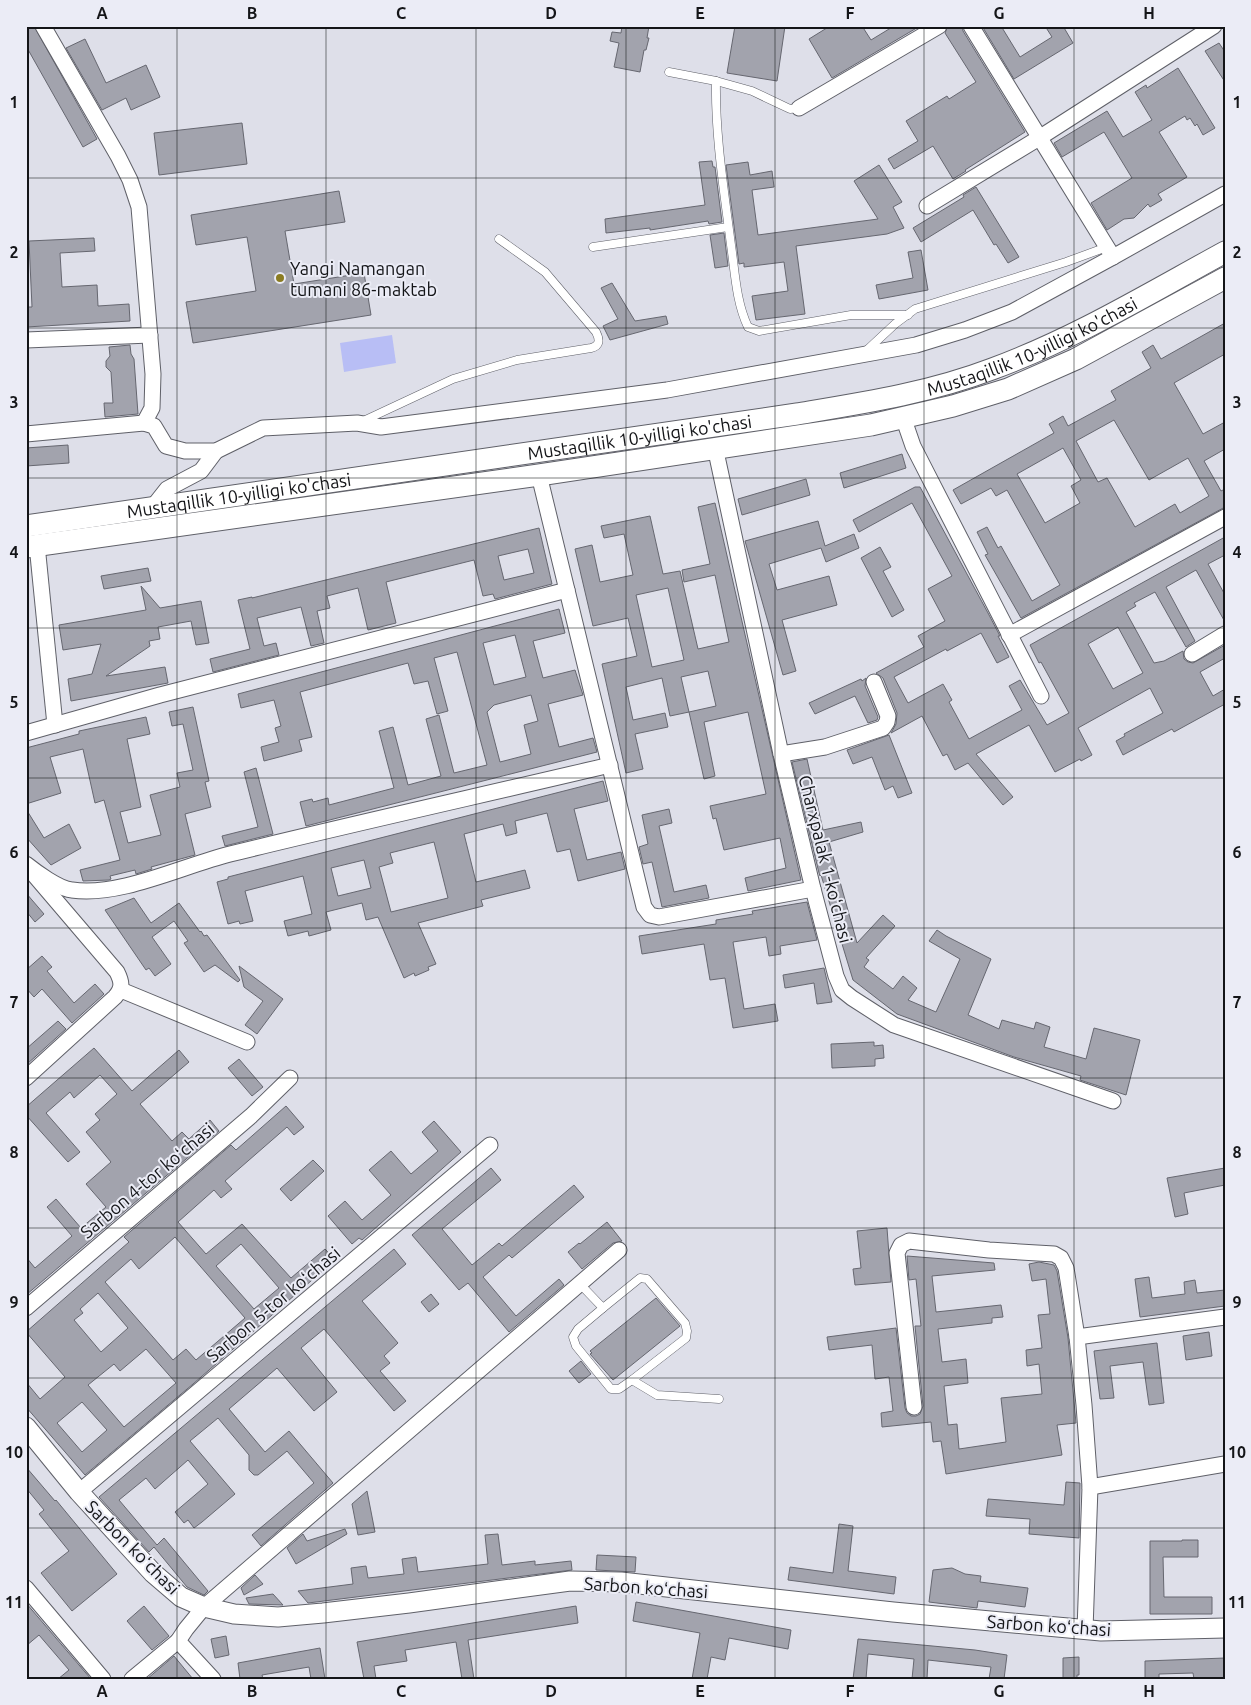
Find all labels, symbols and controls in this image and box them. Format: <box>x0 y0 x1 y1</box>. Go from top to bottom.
text: A <box>96 4 108 22</box>
text: B <box>247 4 257 22</box>
text: C <box>396 4 406 22</box>
text: D <box>545 4 557 22</box>
text: E <box>695 4 705 22</box>
text: F <box>846 4 855 22</box>
text: G <box>993 4 1005 22</box>
text: H <box>1143 4 1155 22</box>
text: 1 <box>9 93 19 111</box>
text: 1 <box>1232 93 1242 111</box>
text: 2 <box>9 243 19 261</box>
text: 2 <box>1232 243 1242 261</box>
place label: Yangi Namangan tumani 86-maktab <box>290 258 437 299</box>
marker: Yangi Namangan tumani 86-maktab <box>274 272 286 284</box>
street label: Mustaqillik 10-yilligi ko'chasi <box>925 293 1140 399</box>
text: 3 <box>9 393 19 411</box>
text: 3 <box>1232 393 1242 411</box>
street label: Mustaqillik 10-yilligi ko'chasi <box>526 411 753 463</box>
street label: Mustaqillik 10-yilligi ko'chasi <box>125 469 352 521</box>
text: 4 <box>9 543 19 561</box>
text: 4 <box>1232 543 1242 561</box>
text: 5 <box>9 693 19 711</box>
text: 5 <box>1232 693 1242 711</box>
street label: Charxpalak 1-koʻchasi <box>795 773 857 945</box>
text: 6 <box>9 843 19 861</box>
text: 6 <box>1232 843 1242 861</box>
text: 7 <box>9 993 19 1011</box>
text: 7 <box>1232 993 1242 1011</box>
street label: Sarbon 4-tor koʻchasi <box>76 1118 218 1242</box>
text: 8 <box>9 1143 19 1161</box>
text: 8 <box>1232 1143 1242 1161</box>
street label: Sarbon 5-tor koʻchasi <box>202 1242 344 1366</box>
text: 9 <box>9 1293 19 1311</box>
text: 9 <box>1232 1293 1242 1311</box>
text: 10 <box>5 1443 23 1461</box>
text: 10 <box>1228 1443 1246 1461</box>
street label: Sarbon koʻchasi <box>82 1496 184 1598</box>
street label: Sarbon koʻchasi <box>583 1573 709 1601</box>
text: 11 <box>5 1593 23 1611</box>
text: 11 <box>1228 1593 1246 1611</box>
street label: Sarbon koʻchasi <box>986 1611 1112 1639</box>
text: A <box>96 1682 108 1700</box>
text: B <box>247 1682 257 1700</box>
text: C <box>396 1682 406 1700</box>
text: D <box>545 1682 557 1700</box>
text: E <box>695 1682 705 1700</box>
text: F <box>846 1682 855 1700</box>
text: G <box>993 1682 1005 1700</box>
text: H <box>1143 1682 1155 1700</box>

